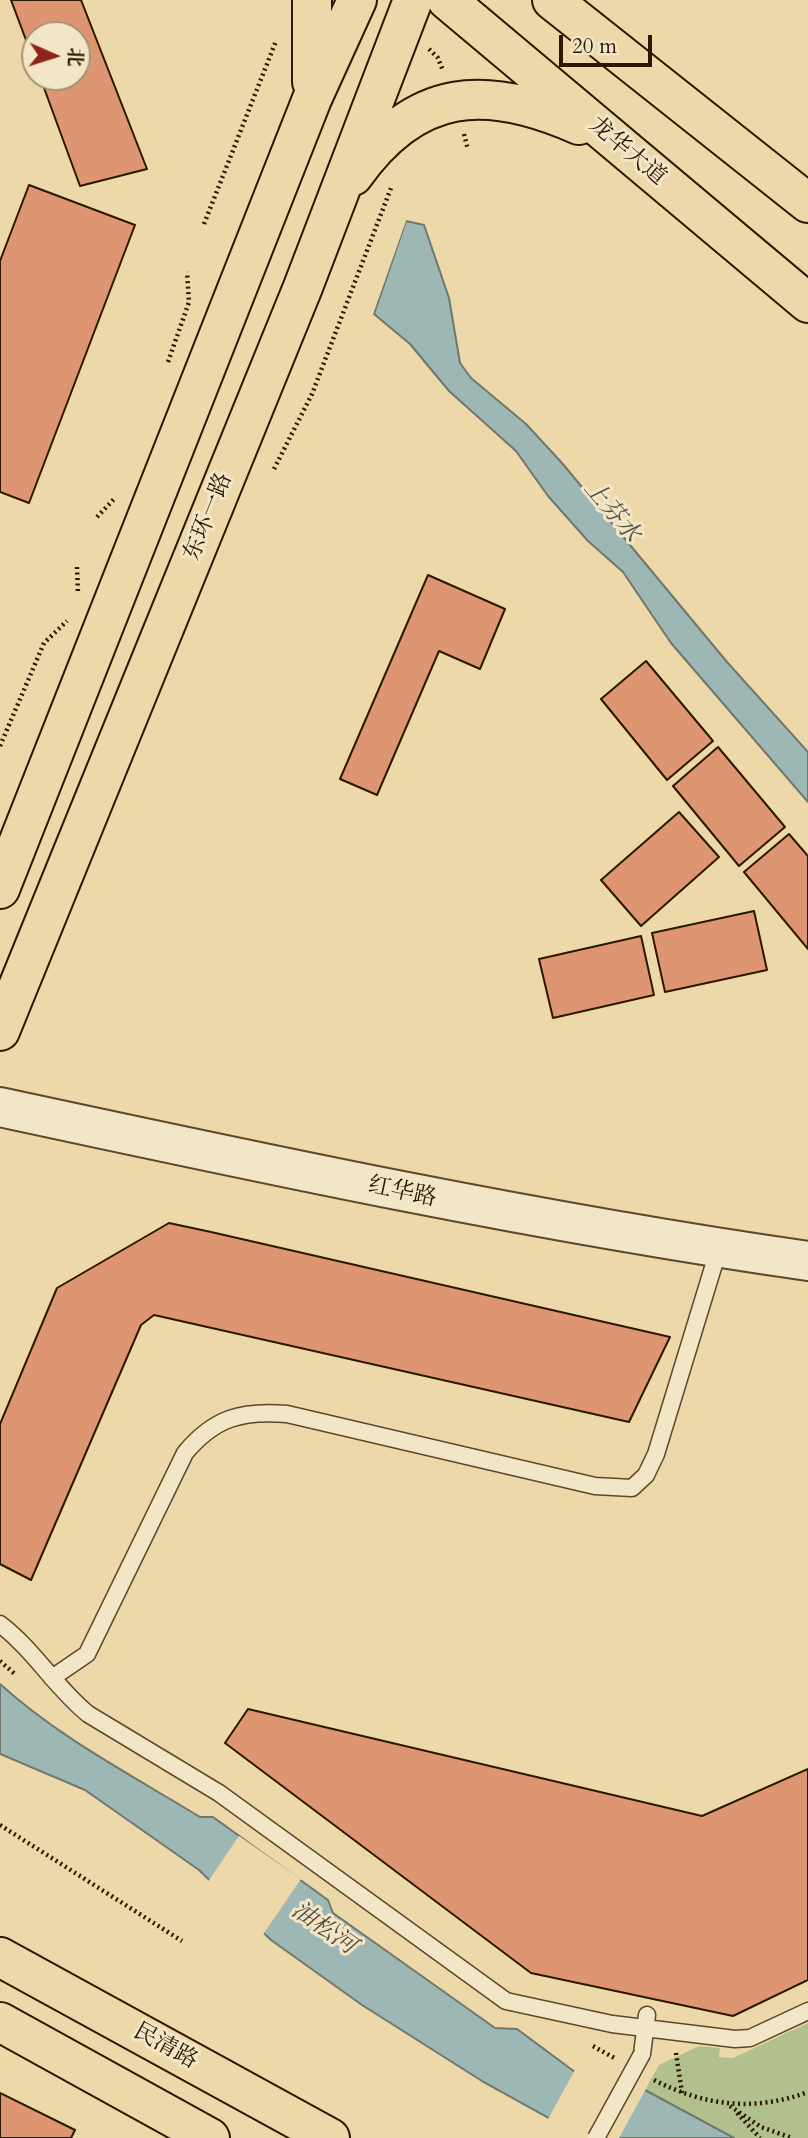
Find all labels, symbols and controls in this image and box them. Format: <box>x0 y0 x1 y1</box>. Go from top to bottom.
north arrow <box>21 21 91 91</box>
scale bar <box>563 21 656 65</box>
text: 20 m <box>572 32 617 61</box>
text: 北 <box>61 47 88 67</box>
street label: 龙华大道 <box>583 112 671 192</box>
street label: 东环一路 <box>179 469 239 565</box>
water label: 上芬水 <box>577 475 645 549</box>
street label: 红华路 <box>365 1172 439 1214</box>
water label: 油松河 <box>285 1897 361 1961</box>
street label: 民清路 <box>128 2018 202 2076</box>

